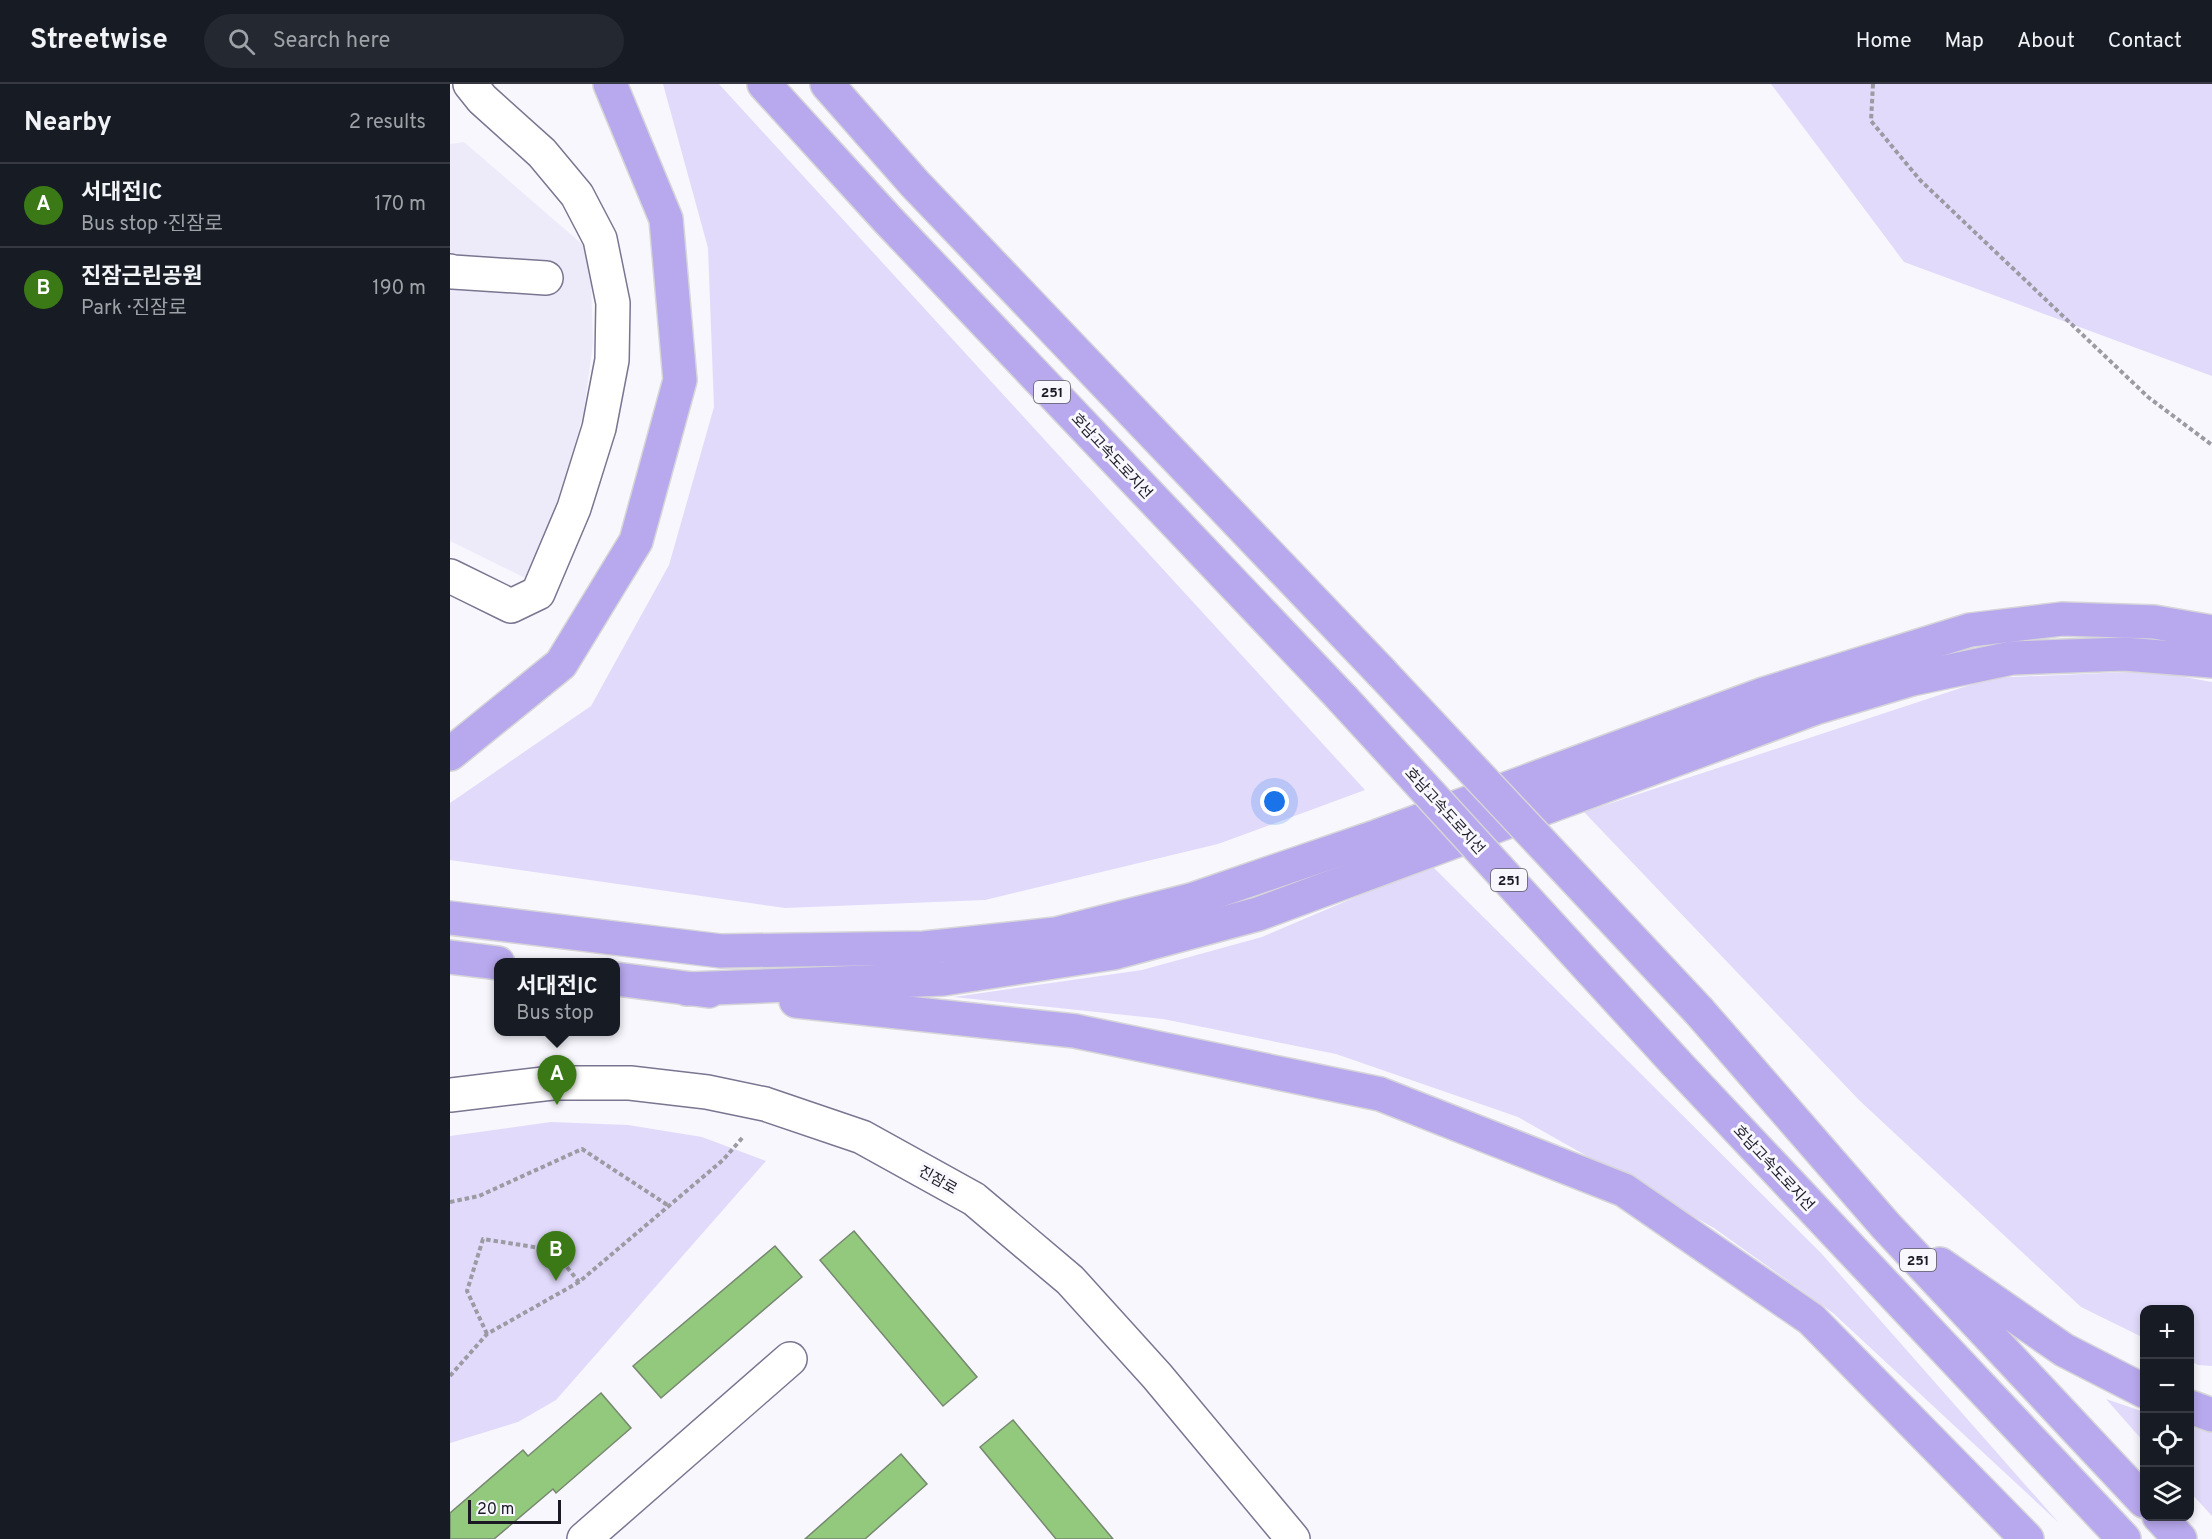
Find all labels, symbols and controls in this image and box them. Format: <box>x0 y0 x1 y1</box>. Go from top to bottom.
search box <box>204 14 624 68</box>
text: Streetwise <box>30 23 168 59</box>
icon: search <box>225 25 258 58</box>
text: Search here <box>273 28 390 55</box>
text: Home <box>1856 28 1912 55</box>
text: Map <box>1945 28 1984 55</box>
text: About <box>2017 28 2075 55</box>
text: Contact <box>2108 28 2182 55</box>
text: Nearby <box>24 107 112 140</box>
text: 2 results <box>349 110 426 136</box>
text: 서대전IC <box>81 180 162 207</box>
text: A <box>36 192 51 218</box>
text: 170 m <box>374 192 426 218</box>
text: Bus stop · 진잠로 <box>81 212 223 238</box>
text: 진잠근린공원 <box>81 264 202 291</box>
text: B <box>37 276 50 302</box>
text: 190 m <box>372 276 426 302</box>
text: Park · 진잠로 <box>81 296 187 322</box>
road number: 251 <box>1034 381 1070 403</box>
street label: 호남고속도로지선 <box>1066 410 1155 504</box>
street label: 호남고속도로지선 <box>1400 765 1488 859</box>
your location <box>1260 787 1289 816</box>
road number: 251 <box>1491 869 1527 891</box>
popup <box>494 958 620 1036</box>
text: 서대전IC <box>516 974 598 1001</box>
text: Bus stop <box>516 1001 594 1027</box>
pin: A <box>538 1056 576 1105</box>
street label: 호남고속도로지선 <box>1728 1122 1817 1216</box>
street label: 진잠로 <box>915 1163 960 1200</box>
pin: B <box>536 1232 576 1281</box>
road number: 251 <box>1900 1249 1936 1271</box>
map controls <box>2140 1305 2194 1521</box>
button: + <box>2140 1305 2194 1359</box>
button: − <box>2140 1359 2194 1413</box>
button: locate <box>2140 1413 2194 1467</box>
button: layers <box>2140 1467 2194 1521</box>
scale bar <box>468 1497 561 1524</box>
text: 20 m <box>477 1500 514 1520</box>

